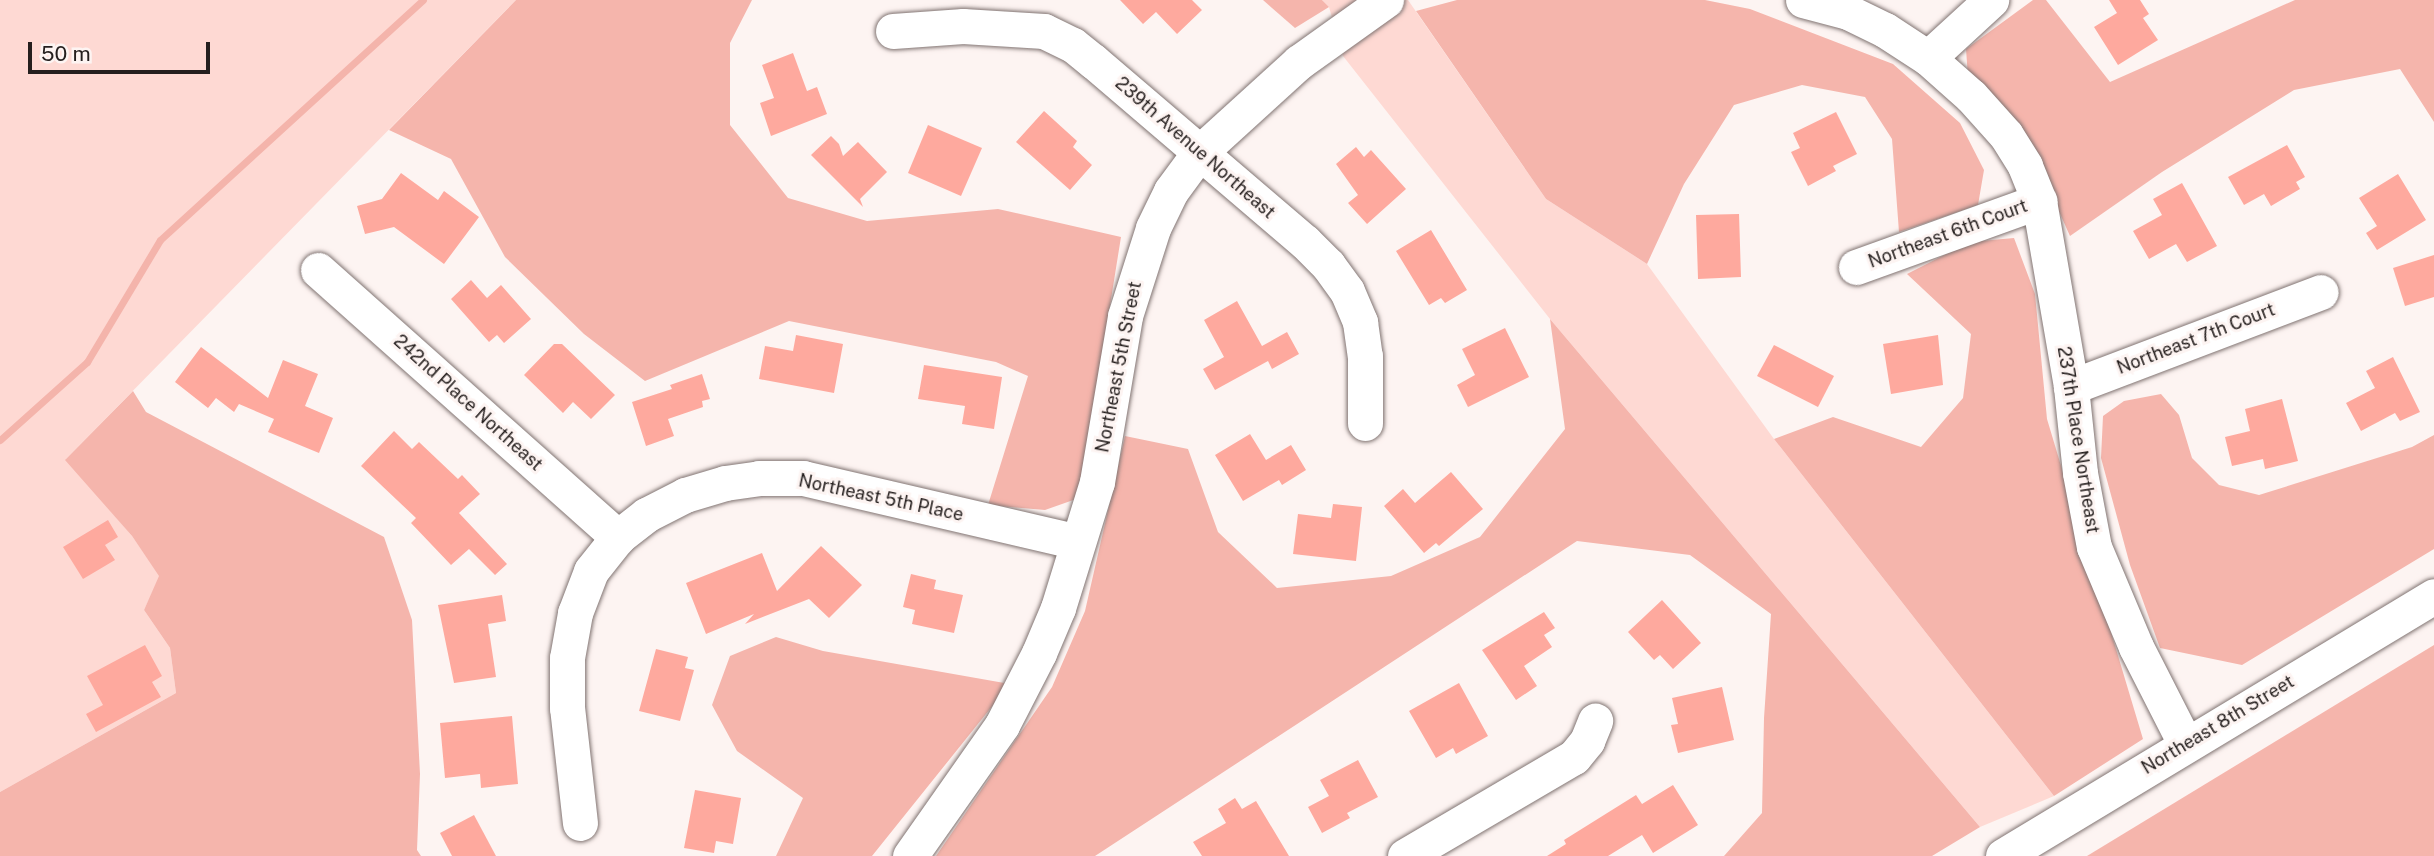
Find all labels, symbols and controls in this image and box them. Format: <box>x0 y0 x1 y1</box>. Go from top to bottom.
scale bar <box>32 28 214 72</box>
text: 50 m <box>41 41 91 66</box>
street label: 239th Avenue Northeast <box>1111 73 1279 223</box>
street label: Northeast 6th Court <box>1865 195 2031 273</box>
street label: Northeast 5th Street <box>1092 280 1146 454</box>
street label: Northeast 7th Court <box>2114 299 2278 379</box>
street label: 242nd Place Northeast <box>389 330 547 476</box>
street label: 237th Place Northeast <box>2053 345 2103 535</box>
street label: Northeast 5th Place <box>797 470 965 526</box>
street label: Northeast 8th Street <box>2138 671 2298 779</box>

